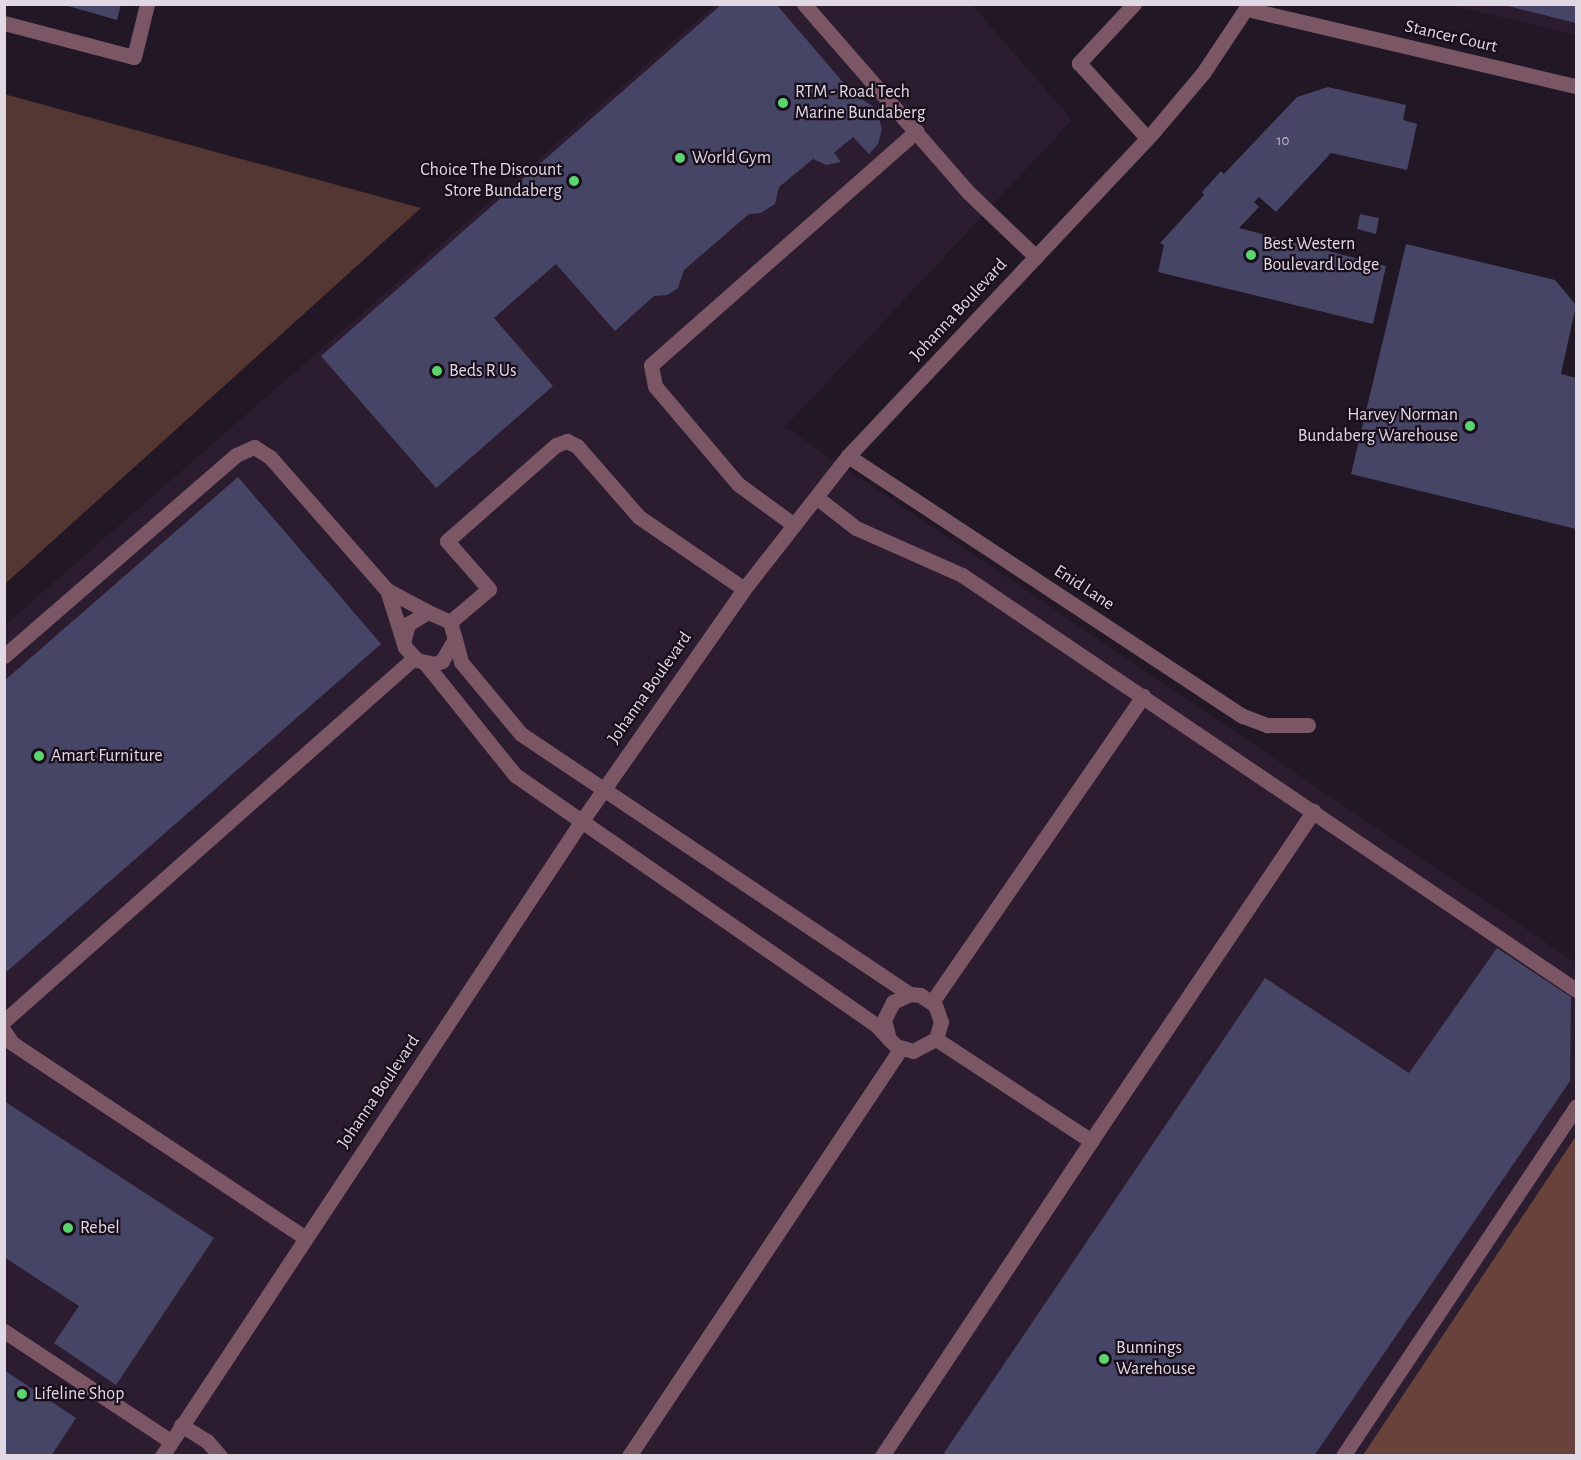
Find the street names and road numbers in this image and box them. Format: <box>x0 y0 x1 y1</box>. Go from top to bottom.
street label: Stancer Court <box>1403 16 1499 58</box>
street label: Johanna Boulevard <box>906 254 1012 366</box>
street label: Enid Lane <box>1050 561 1118 615</box>
street label: Johanna Boulevard <box>603 628 697 748</box>
street label: Johanna Boulevard <box>333 1031 425 1153</box>

